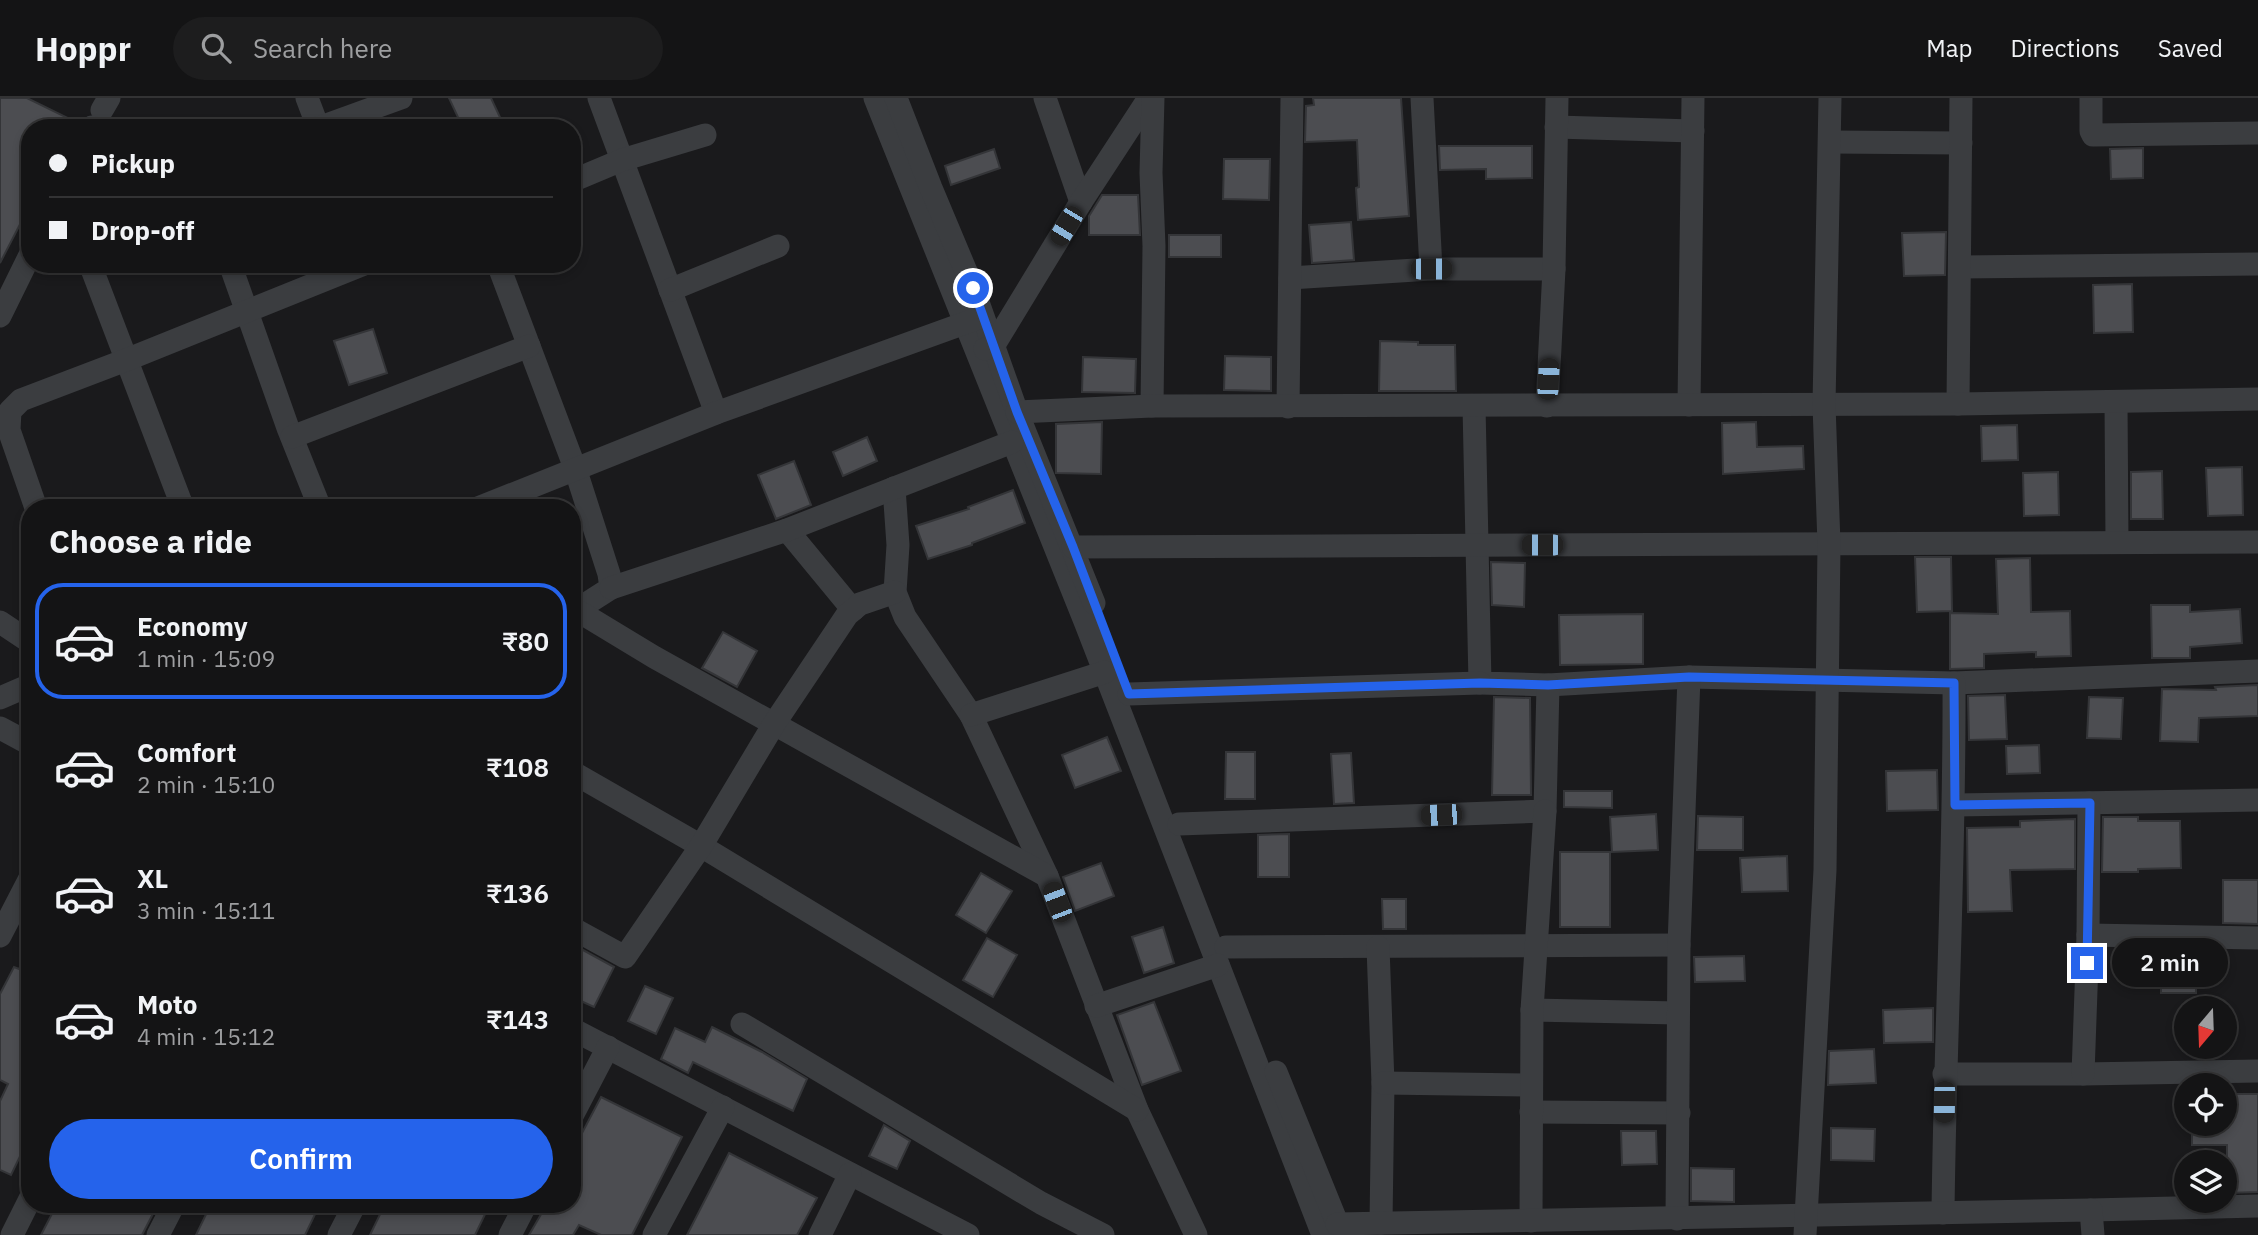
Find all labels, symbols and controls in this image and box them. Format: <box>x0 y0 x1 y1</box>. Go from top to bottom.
search box <box>173 17 663 80</box>
text: Hoppr <box>35 27 131 70</box>
icon: search <box>197 29 235 67</box>
text: Search here <box>253 31 392 65</box>
text: Map <box>1926 32 1972 64</box>
text: Directions <box>2010 32 2120 64</box>
text: Saved <box>2158 32 2223 64</box>
text: Pickup <box>91 146 175 180</box>
car <box>1047 203 1086 249</box>
text: Drop-off <box>91 213 194 247</box>
car <box>1411 259 1453 280</box>
route start <box>957 272 989 304</box>
car <box>1537 357 1560 401</box>
text: Choose a ride <box>49 520 252 562</box>
car <box>1522 535 1564 556</box>
text: Economy <box>137 609 248 643</box>
icon: car <box>53 610 116 673</box>
text: ₹80 <box>502 624 549 658</box>
text: 1 min · 15:09 <box>137 643 275 673</box>
text: Comfort <box>137 735 236 769</box>
icon: car <box>53 736 116 799</box>
text: ₹108 <box>486 750 549 784</box>
text: 2 min · 15:10 <box>137 769 275 799</box>
car <box>1420 804 1463 826</box>
text: XL <box>137 861 168 895</box>
icon: car <box>53 862 116 925</box>
text: ₹136 <box>486 876 549 910</box>
car <box>1040 879 1075 925</box>
text: 3 min · 15:11 <box>137 895 275 925</box>
callout: 2 min <box>2112 938 2227 988</box>
route end <box>2071 947 2103 979</box>
text: 2 min <box>2140 947 2200 977</box>
text: Moto <box>137 987 197 1021</box>
icon: car <box>53 988 116 1051</box>
north arrow <box>2174 996 2236 1059</box>
map controls <box>2174 996 2237 1213</box>
text: ₹143 <box>486 1002 549 1036</box>
text: 4 min · 15:12 <box>137 1021 275 1051</box>
button: locate <box>2174 1073 2237 1136</box>
car <box>1934 1081 1955 1123</box>
button: Confirm <box>49 1119 553 1199</box>
button: layers <box>2174 1150 2237 1213</box>

